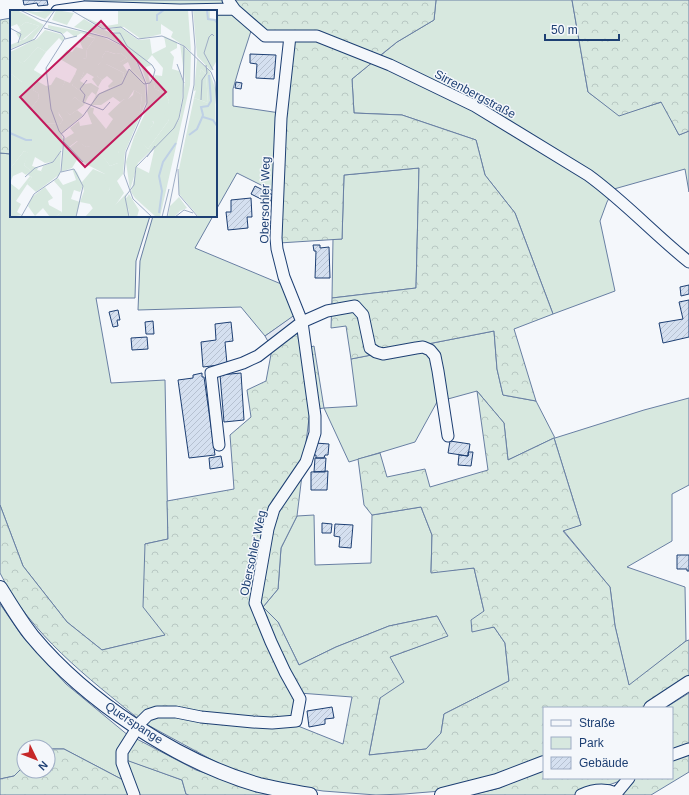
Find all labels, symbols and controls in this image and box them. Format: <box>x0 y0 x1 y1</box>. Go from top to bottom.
inset map <box>10 10 217 217</box>
scale bar <box>545 16 619 42</box>
text: 50 m <box>551 23 578 37</box>
street label: Sirrenbergstraße <box>432 67 518 121</box>
street label: Obersohler Weg <box>257 156 273 244</box>
street label: Obersohler Weg <box>237 509 269 597</box>
street label: Querspange <box>102 699 166 747</box>
legend <box>543 707 673 779</box>
text: Straße <box>579 716 615 730</box>
text: Park <box>579 736 605 750</box>
north arrow <box>16 739 56 779</box>
text: Gebäude <box>579 756 629 770</box>
text: N <box>36 759 50 773</box>

